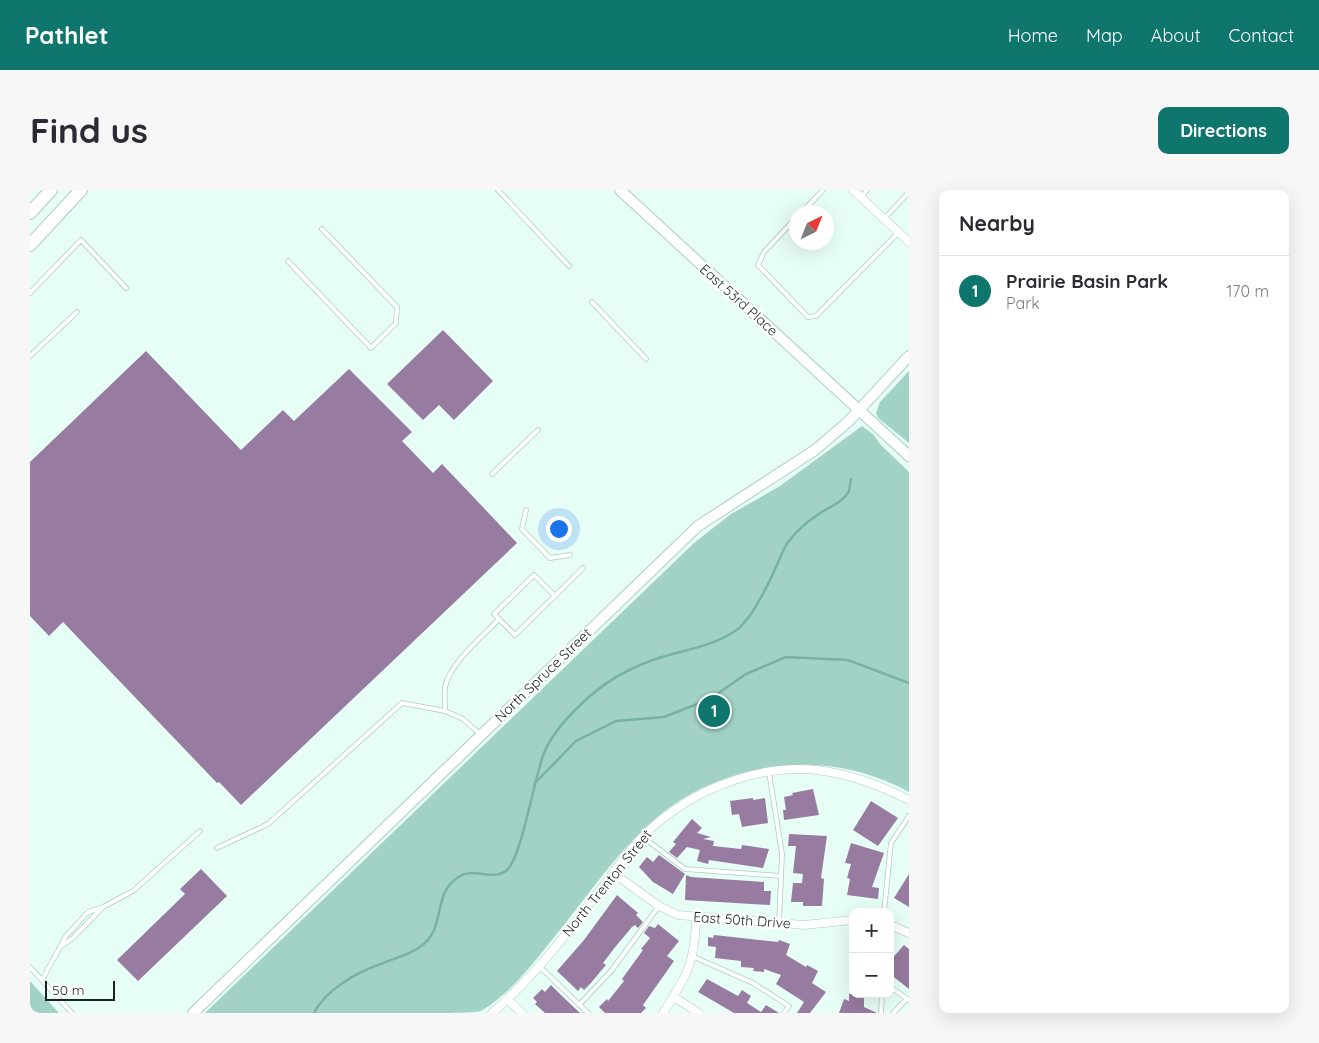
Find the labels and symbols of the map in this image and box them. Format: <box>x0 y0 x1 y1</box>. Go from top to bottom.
north arrow <box>789 205 834 250</box>
street label: East 53rd Place <box>696 260 782 340</box>
your location <box>546 516 572 542</box>
street label: North Spruce Street <box>491 624 595 726</box>
pin: 1 <box>698 692 730 730</box>
street label: North Trenton Street <box>558 826 656 940</box>
street label: East 50th Drive <box>693 908 791 932</box>
scale bar <box>45 978 115 1001</box>

